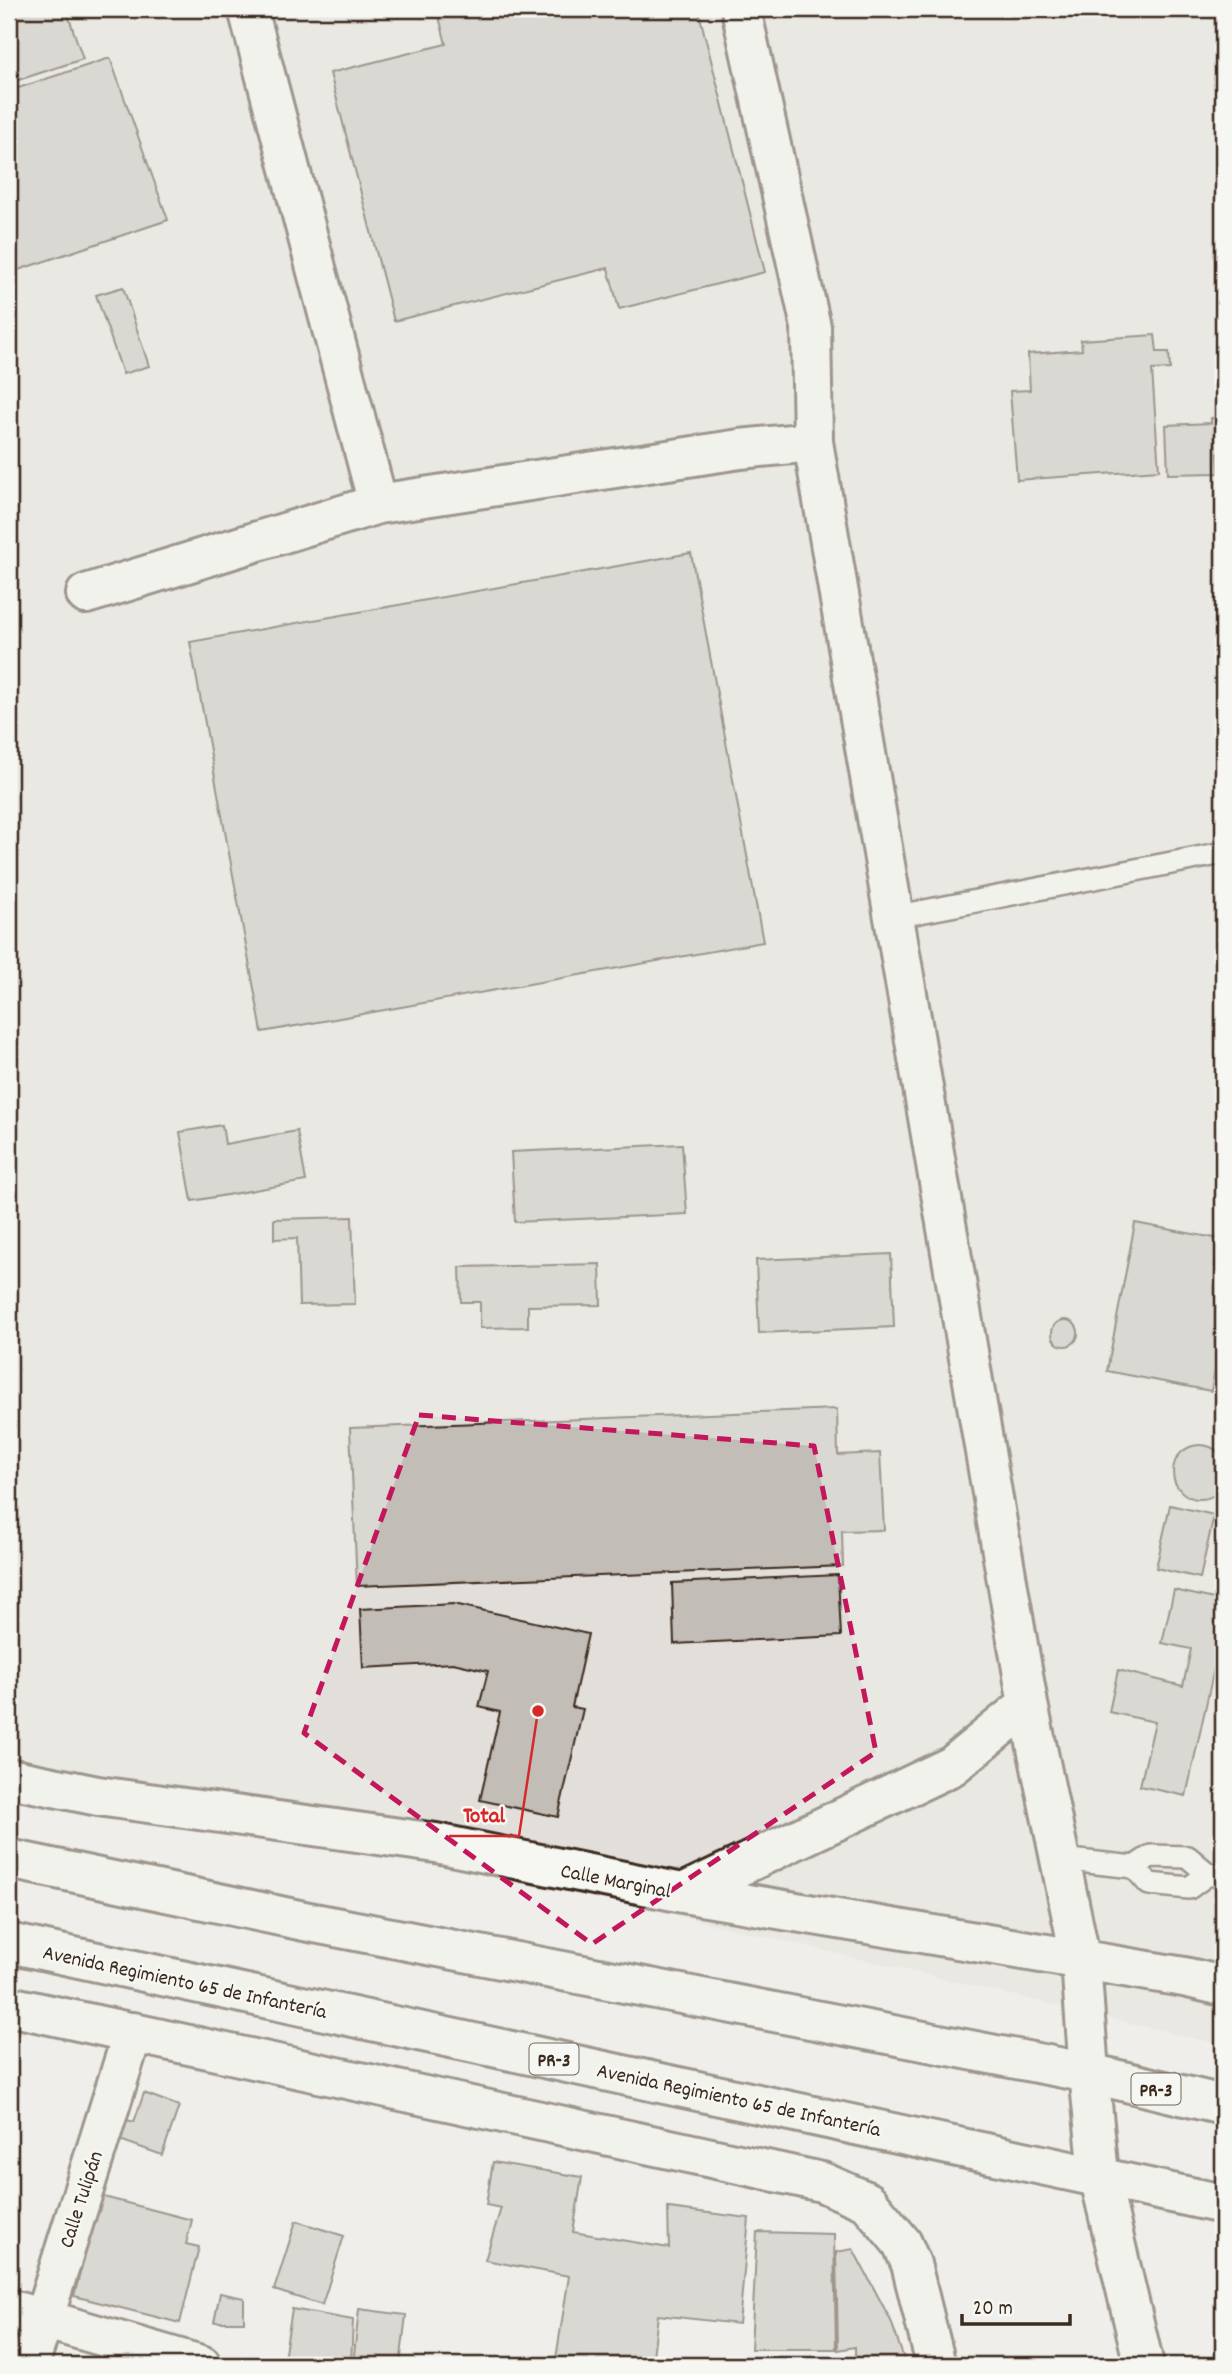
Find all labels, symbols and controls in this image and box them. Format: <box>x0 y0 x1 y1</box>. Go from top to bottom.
callout: Total <box>449 1792 519 1836</box>
text: Total <box>463 1801 506 1834</box>
street label: Calle Marginal <box>558 1858 673 1908</box>
street label: Avenida Regimiento 65 de Infantería <box>40 1939 330 2029</box>
road number: PR-3 <box>530 2044 578 2074</box>
street label: Avenida Regimiento 65 de Infantería <box>594 2057 884 2147</box>
road number: PR-3 <box>1132 2074 1180 2104</box>
street label: Calle Tulipán <box>53 2148 113 2252</box>
scale bar <box>962 2283 1071 2327</box>
text: 20 m <box>973 2295 1013 2325</box>

